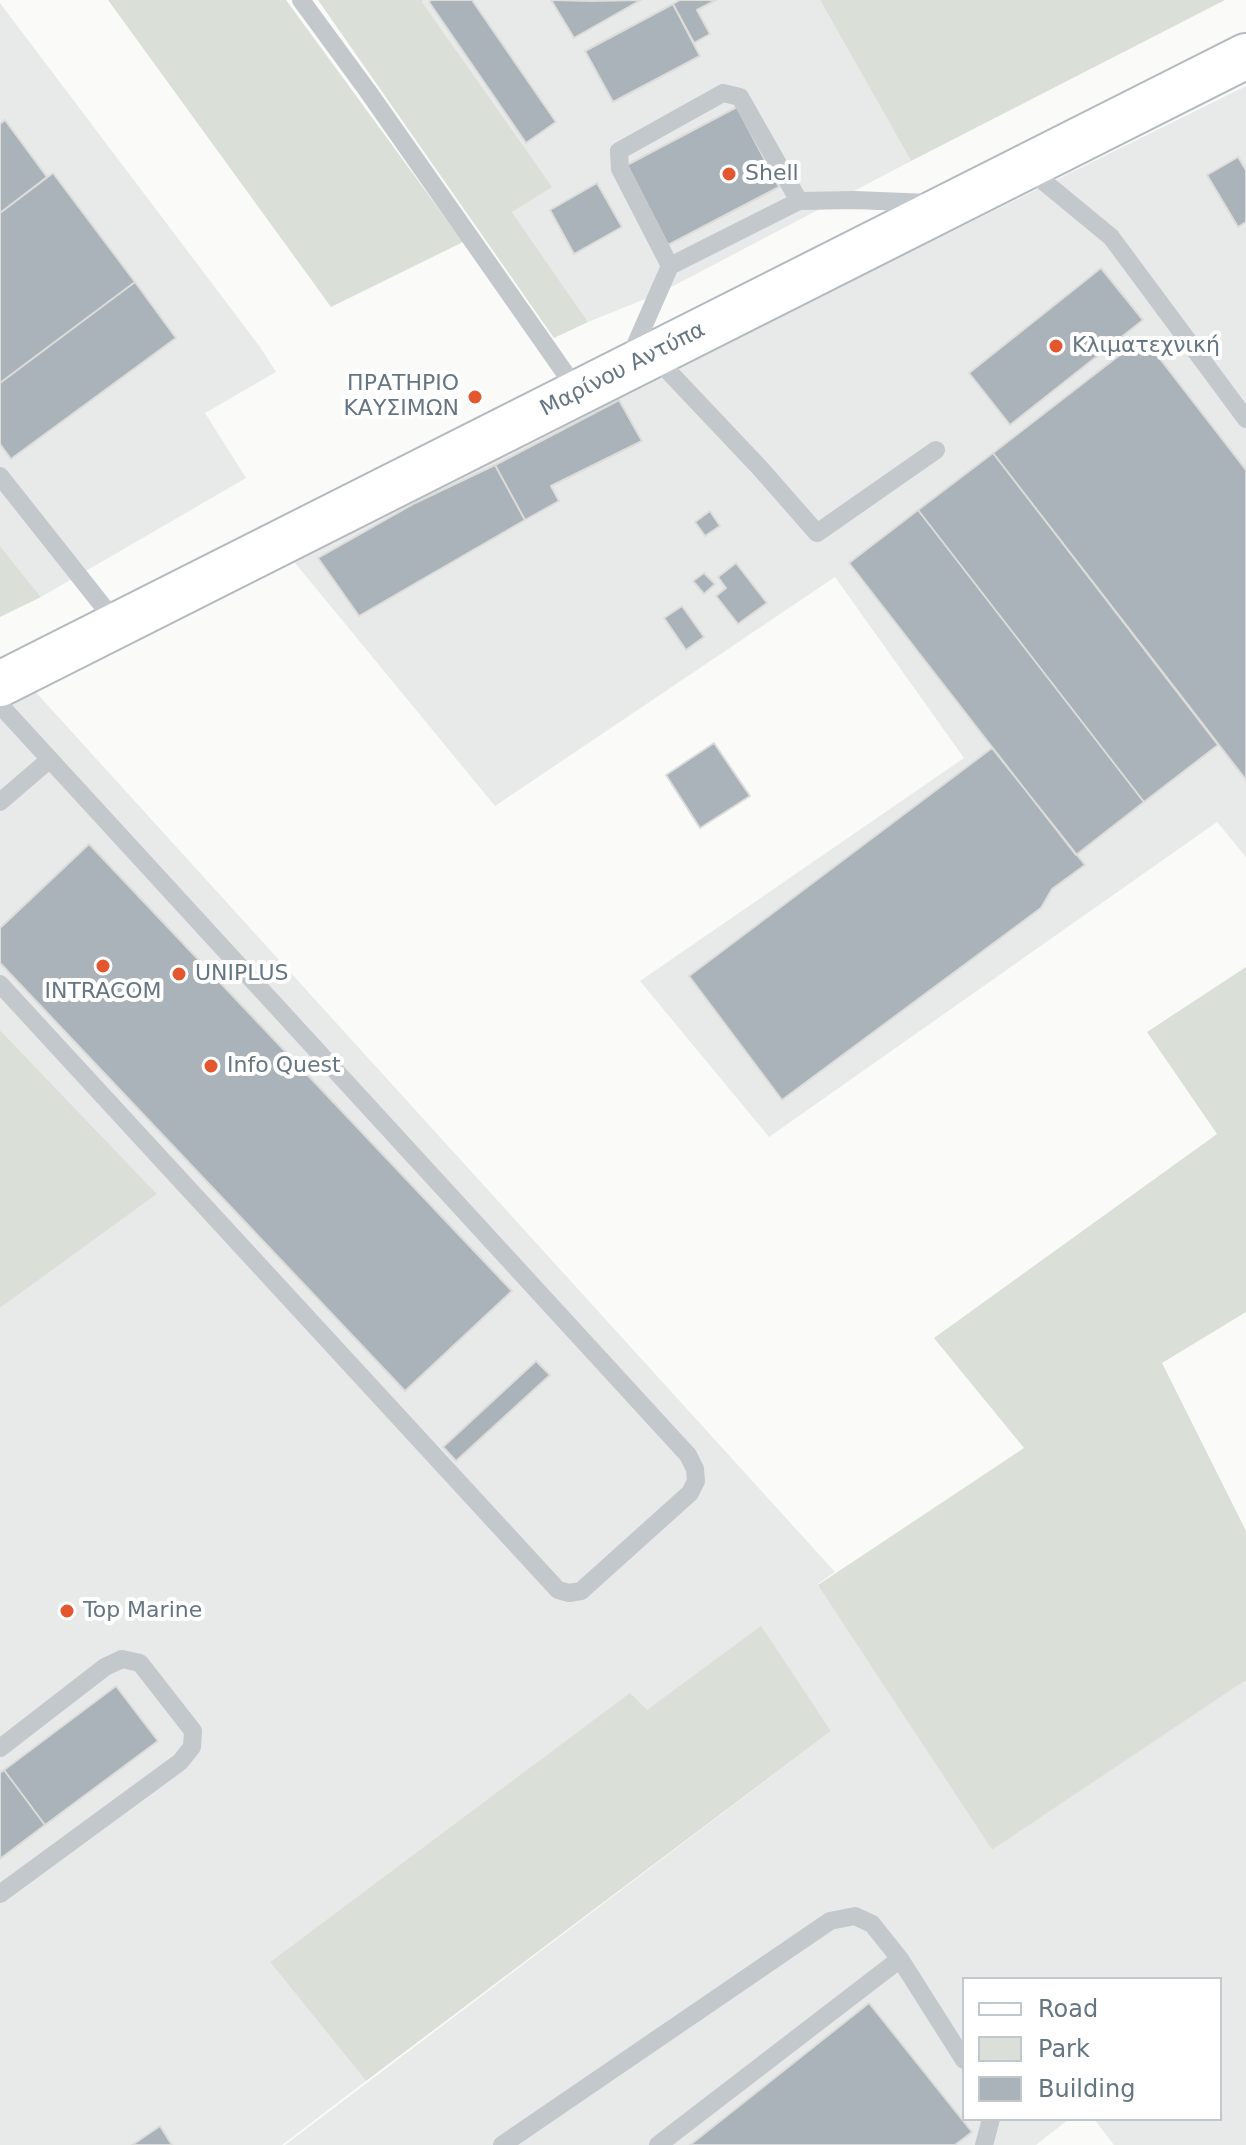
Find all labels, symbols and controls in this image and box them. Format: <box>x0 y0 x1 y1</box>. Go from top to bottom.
place label: Shell <box>745 161 799 187</box>
marker: Shell <box>720 165 738 183</box>
street label: Μαρίνου Αντύπα <box>536 317 710 423</box>
place label: Κλιματεχνική <box>1072 333 1220 359</box>
marker: Κλιματεχνική <box>1047 337 1065 355</box>
place label: ΠΡΑΤΗΡΙΟ ΚΑΥΣΙΜΩΝ <box>343 371 459 422</box>
marker: ΠΡΑΤΗΡΙΟ ΚΑΥΣΙΜΩΝ <box>466 388 484 406</box>
marker: INTRACOM <box>94 957 112 975</box>
place label: UNIPLUS <box>195 961 289 987</box>
marker: UNIPLUS <box>170 965 188 983</box>
place label: INTRACOM <box>44 979 162 1005</box>
place label: Info Quest <box>227 1053 341 1079</box>
marker: Info Quest <box>202 1057 220 1075</box>
place label: Top Marine <box>83 1598 202 1624</box>
marker: Top Marine <box>58 1602 76 1620</box>
legend <box>962 1977 1222 2121</box>
text: Road <box>1038 1995 1098 2023</box>
text: Park <box>1038 2035 1090 2063</box>
text: Building <box>1038 2075 1135 2103</box>

